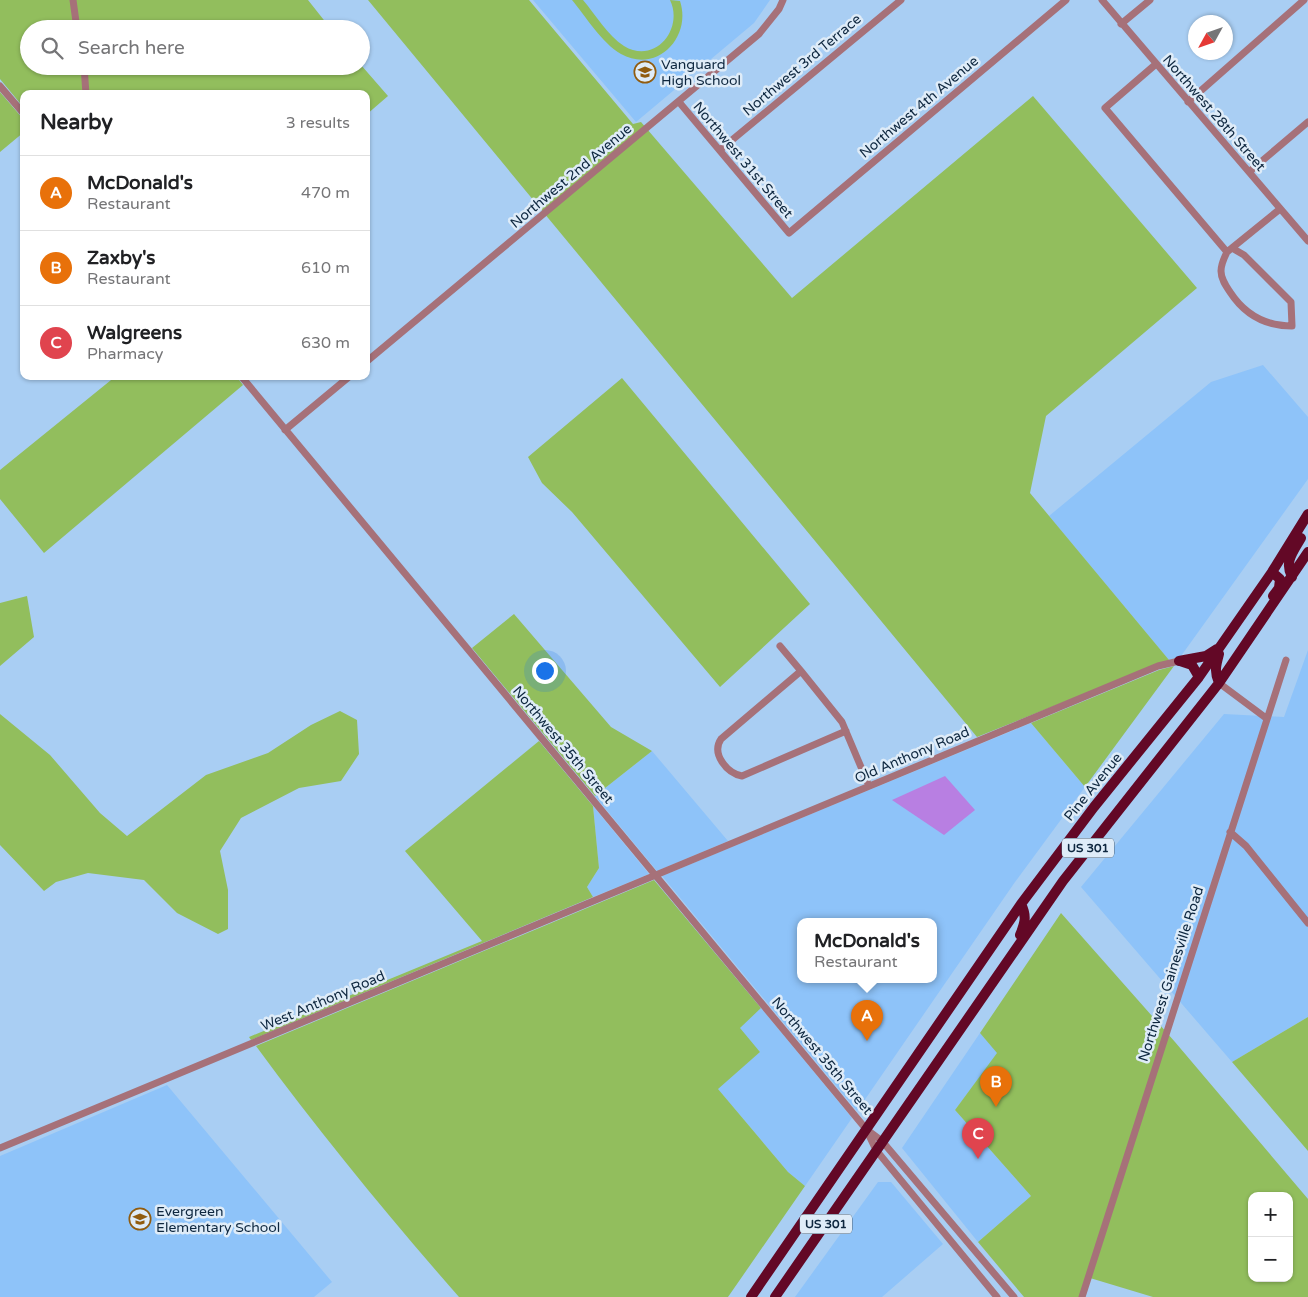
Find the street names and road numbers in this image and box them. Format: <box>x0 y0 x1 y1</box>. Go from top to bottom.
street label: Northwest 3rd Terrace <box>739 11 865 119</box>
street label: Northwest 28th Street <box>1159 51 1270 175</box>
street label: Northwest 4th Avenue <box>856 52 982 162</box>
street label: Northwest 31st Street <box>689 98 797 222</box>
street label: Northwest 2nd Avenue <box>507 120 635 232</box>
street label: Northwest 35th Street <box>509 683 618 808</box>
street label: Old Anthony Road <box>852 723 972 787</box>
street label: Pine Avenue <box>1060 749 1126 825</box>
road number: US 301 <box>1062 838 1114 858</box>
street label: Northwest Gainesville Road <box>1135 884 1207 1064</box>
street label: West Anthony Road <box>258 967 388 1035</box>
street label: Northwest 35th Street <box>768 994 877 1119</box>
road number: US 301 <box>800 1214 852 1234</box>

